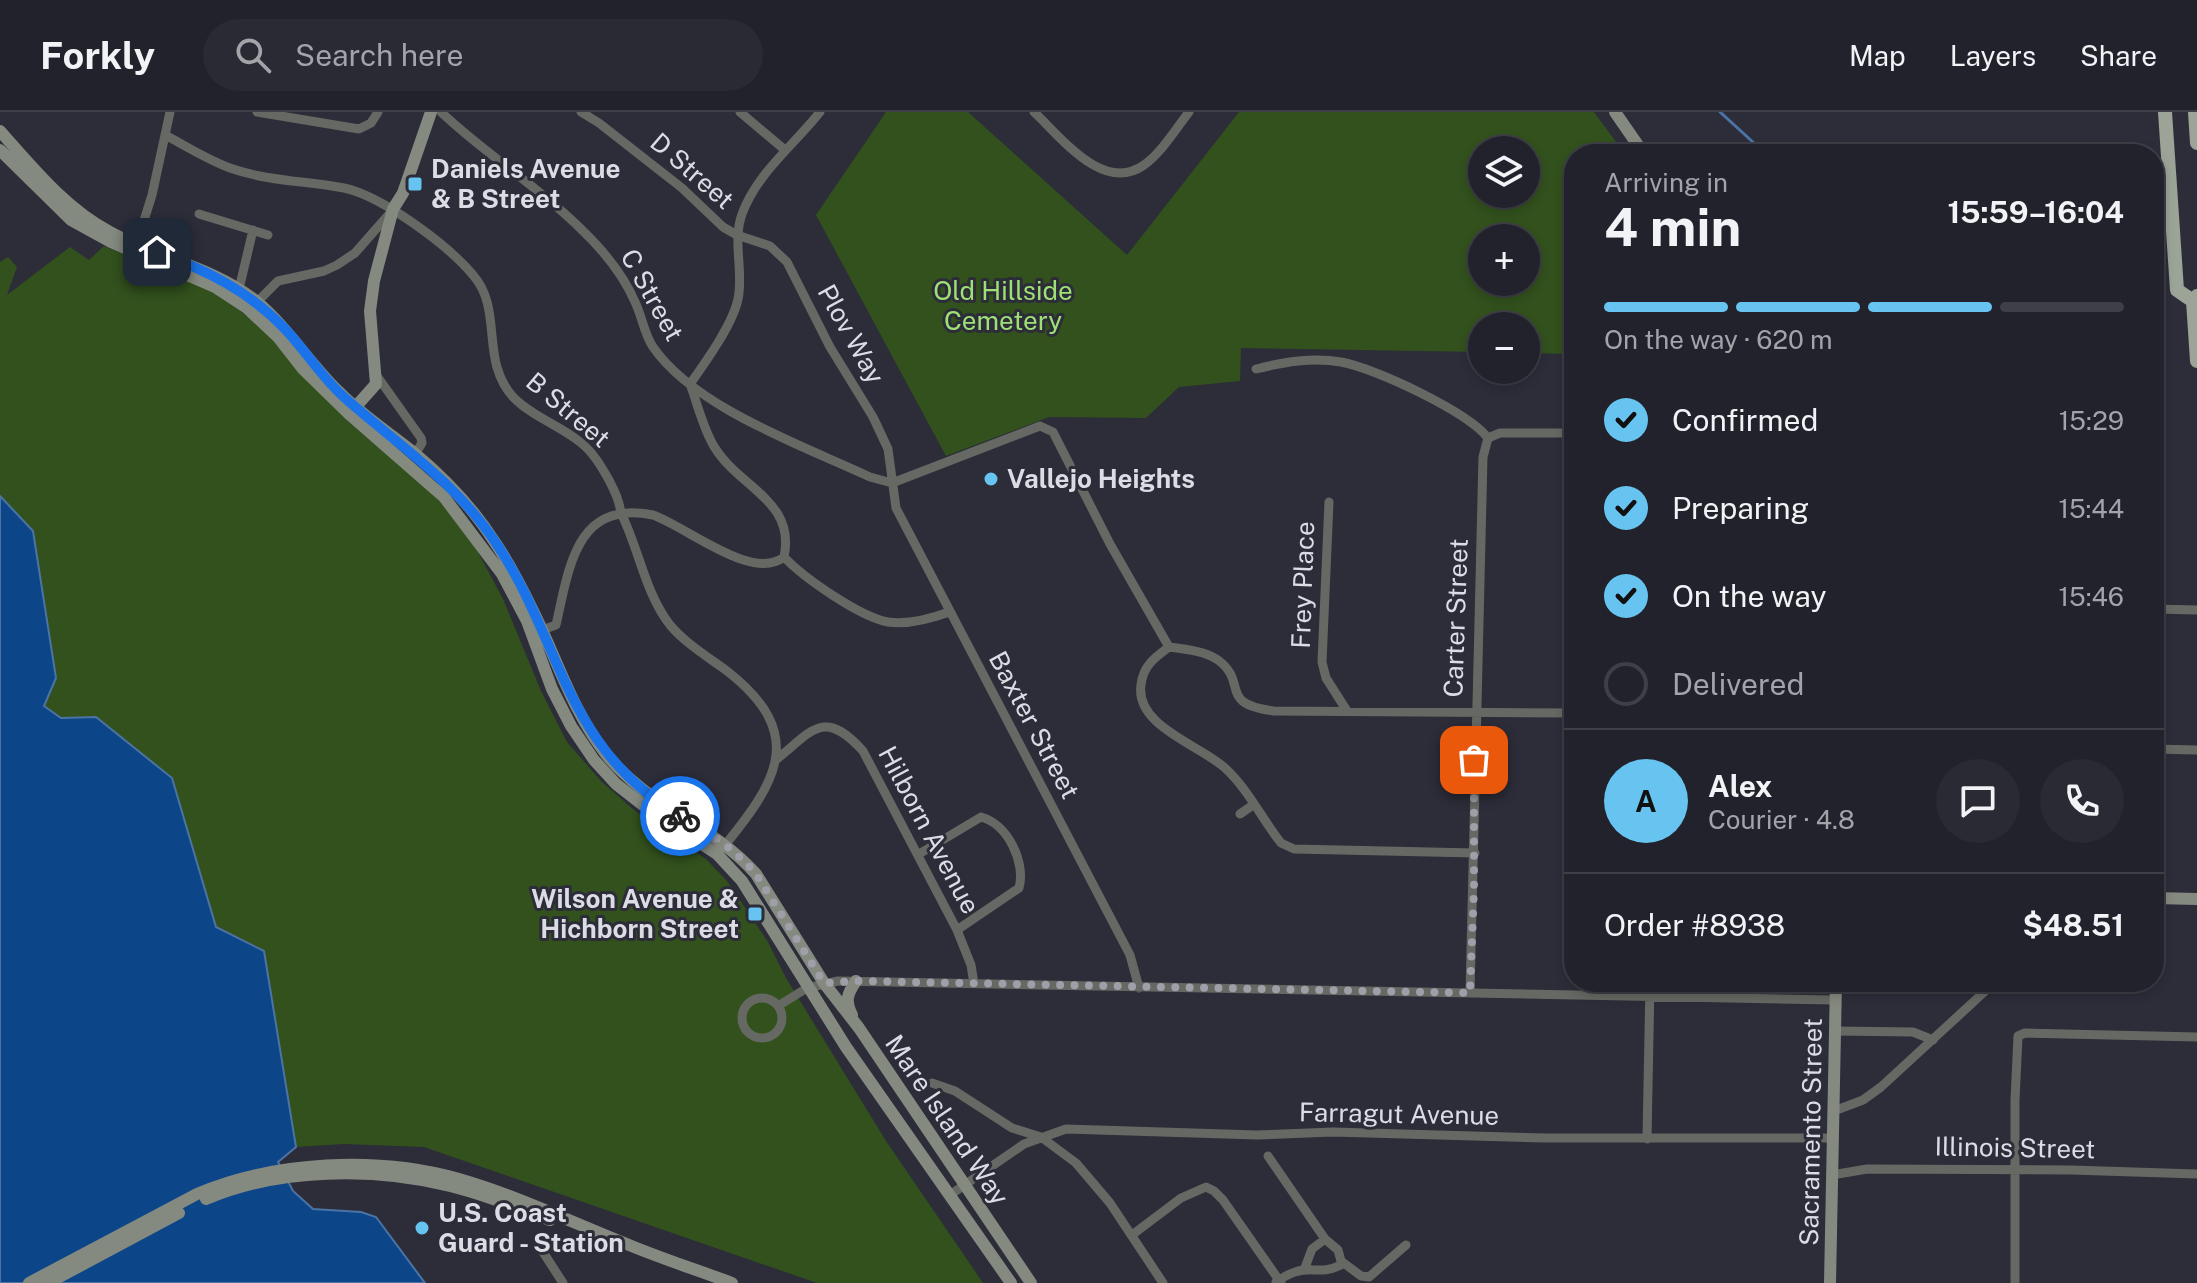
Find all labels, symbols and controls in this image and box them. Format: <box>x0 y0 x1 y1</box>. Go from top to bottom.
search box <box>203 19 763 91</box>
text: Forkly <box>40 33 155 78</box>
icon: search <box>231 33 275 77</box>
text: Search here <box>295 37 463 73</box>
text: Map <box>1849 39 1906 72</box>
text: Layers <box>1950 39 2036 72</box>
text: Share <box>2080 39 2157 72</box>
street label: D Street <box>644 126 740 215</box>
map controls <box>1468 136 1540 384</box>
button: layers <box>1468 136 1540 208</box>
place label: Daniels Avenue & B Street <box>431 153 621 214</box>
text: Arriving in <box>1604 167 1728 198</box>
marker: Daniels Avenue & B Street <box>406 175 424 193</box>
text: 15:59–16:04 <box>1947 194 2124 230</box>
text: 4 min <box>1604 197 1741 258</box>
pin <box>123 218 191 286</box>
button: + <box>1468 224 1540 296</box>
icon: home <box>135 230 179 274</box>
street label: C Street <box>615 243 690 346</box>
park label: Old Hillside Cemetery <box>933 275 1073 336</box>
street label: Plov Way <box>812 279 891 389</box>
button: − <box>1468 312 1540 384</box>
text: On the way · 620 m <box>1604 324 1833 355</box>
street label: B Street <box>520 366 616 454</box>
icon: check <box>1604 398 1648 442</box>
text: Confirmed <box>1672 402 1818 438</box>
text: 15:29 <box>2059 405 2124 436</box>
place label: Vallejo Heights <box>1007 463 1195 494</box>
marker: Vallejo Heights <box>982 470 1000 488</box>
icon: check <box>1604 486 1648 530</box>
text: Preparing <box>1672 490 1809 526</box>
text: 15:44 <box>2058 493 2124 524</box>
street label: Frey Place <box>1285 521 1320 649</box>
street label: Carter Street <box>1437 538 1474 698</box>
icon: check <box>1604 574 1648 618</box>
text: On the way <box>1672 578 1826 614</box>
text: 15:46 <box>2059 581 2124 612</box>
street label: Baxter Street <box>983 646 1086 804</box>
text: Delivered <box>1672 666 1804 702</box>
pin <box>1440 726 1508 794</box>
icon: bag <box>1452 738 1496 782</box>
street label: Hilborn Avenue <box>872 741 987 919</box>
button: chat <box>1936 759 2020 843</box>
button: phone <box>2040 759 2124 843</box>
text: Alex <box>1708 768 1772 804</box>
courier <box>640 776 720 856</box>
text: A <box>1635 783 1657 819</box>
icon: bike <box>658 794 702 838</box>
text: Courier · 4.8 <box>1708 804 1855 835</box>
place label: Wilson Avenue & Hichborn Street <box>531 883 739 944</box>
marker: Wilson Avenue & Hichborn Street <box>746 905 764 923</box>
text: Order #8938 <box>1604 907 1785 943</box>
text: $48.51 <box>2023 907 2124 943</box>
street label: Sacramento Street <box>1793 1018 1828 1246</box>
street label: Mare Island Way <box>879 1029 1016 1211</box>
street label: Farragut Avenue <box>1299 1096 1499 1131</box>
street label: Illinois Street <box>1934 1131 2096 1164</box>
place label: U.S. Coast Guard - Station <box>438 1197 624 1258</box>
marker: U.S. Coast Guard - Station <box>413 1219 431 1237</box>

